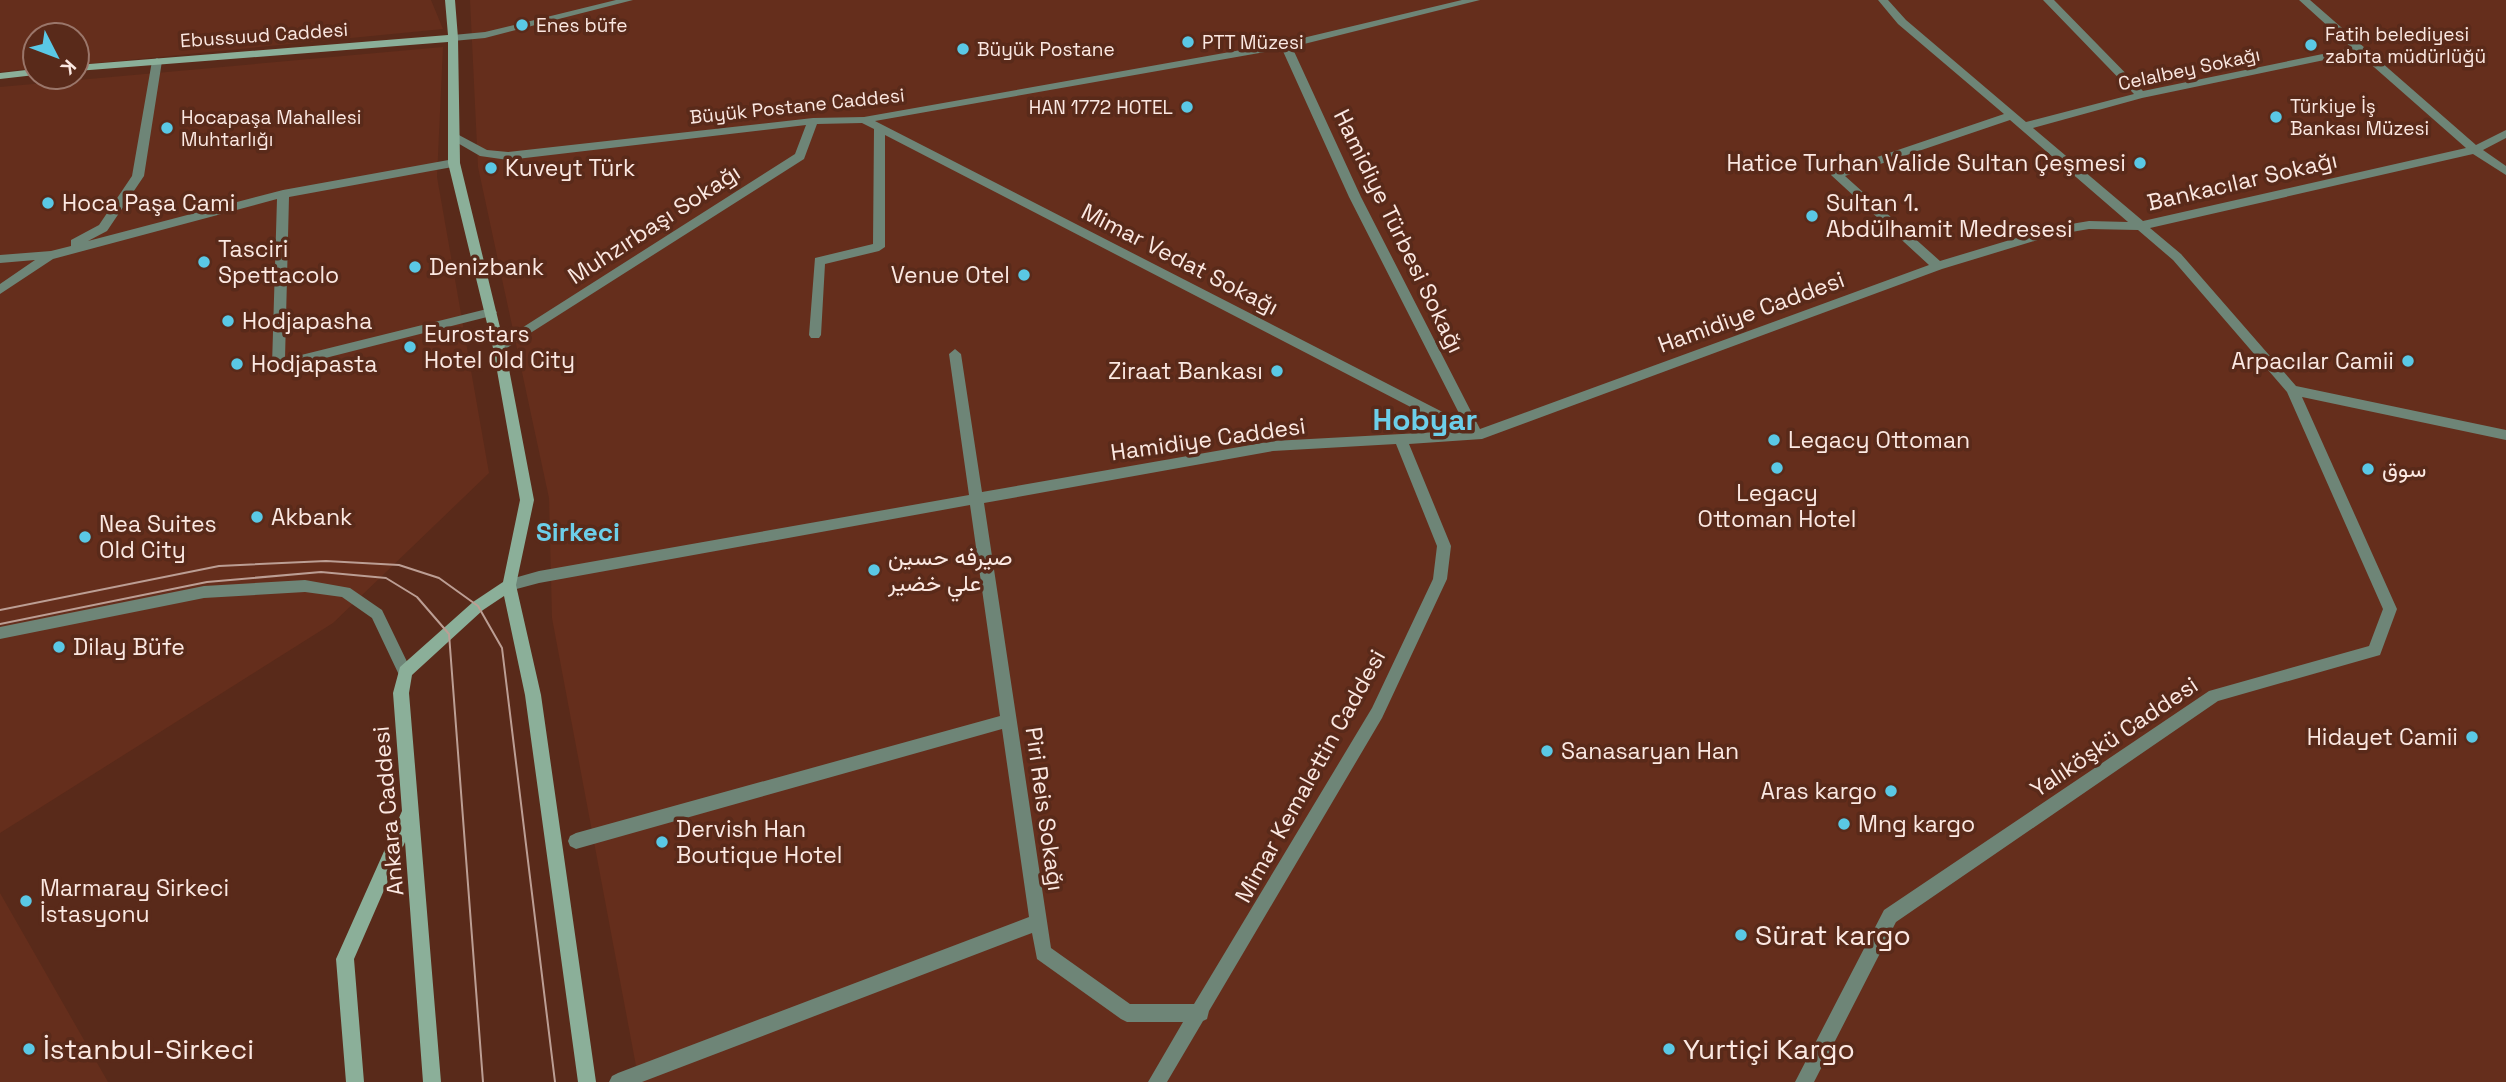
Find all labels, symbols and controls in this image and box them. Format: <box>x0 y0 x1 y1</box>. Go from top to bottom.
place label: Enes büfe <box>536 13 628 38</box>
street label: Ebussuud Caddesi <box>179 17 349 53</box>
marker: Enes büfe <box>514 17 530 33</box>
north arrow <box>21 21 91 91</box>
place label: Fatih belediyesi zabıta müdürlüğü <box>2325 22 2486 69</box>
place label: PTT Müzesi <box>1202 30 1304 55</box>
marker: PTT Müzesi <box>1180 34 1196 50</box>
place label: Büyük Postane <box>977 37 1115 62</box>
marker: Fatih belediyesi zabıta müdürlüğü <box>2303 37 2319 53</box>
marker: Büyük Postane <box>955 41 971 57</box>
street label: Celalbey Sokağı <box>2116 42 2262 96</box>
text: K <box>55 54 82 80</box>
street label: Büyük Postane Caddesi <box>688 82 906 130</box>
place label: Türkiye İş Bankası Müzesi <box>2290 94 2429 141</box>
place label: HAN 1772 HOTEL <box>1029 95 1173 120</box>
marker: HAN 1772 HOTEL <box>1179 99 1195 115</box>
street label: Hamidiye Türbesi Sokağı <box>1327 104 1471 358</box>
place label: Hocapaşa Mahallesi Muhtarlığı <box>181 105 361 152</box>
marker: Türkiye İş Bankası Müzesi <box>2268 109 2284 125</box>
marker: Hocapaşa Mahallesi Muhtarlığı <box>159 120 175 136</box>
street label: Bankacılar Sokağı <box>2144 145 2340 217</box>
place label: Hatice Turhan Valide Sultan Çeşmesi <box>1727 148 2126 178</box>
place label: Kuveyt Türk <box>505 153 635 183</box>
marker: Hatice Turhan Valide Sultan Çeşmesi <box>2132 155 2148 171</box>
street label: Muhzırbaşı Sokağı <box>562 157 746 291</box>
marker: Kuveyt Türk <box>483 160 499 176</box>
place label: Hoca Paşa Cami <box>62 188 235 218</box>
place label: Sultan 1. Abdülhamit Medresesi <box>1826 188 2073 244</box>
marker: Hoca Paşa Cami <box>40 195 56 211</box>
street label: Mimar Vedat Sokağı <box>1076 196 1284 322</box>
marker: Sultan 1. Abdülhamit Medresesi <box>1804 208 1820 224</box>
place label: Tasciri Spettacolo <box>218 234 339 290</box>
place label: Denizbank <box>429 252 544 282</box>
marker: Tasciri Spettacolo <box>196 254 212 270</box>
marker: Denizbank <box>407 259 423 275</box>
place label: Venue Otel <box>891 260 1010 290</box>
street label: Hamidiye Caddesi <box>1654 264 1848 360</box>
marker: Venue Otel <box>1016 267 1032 283</box>
place label: Hodjapasha <box>242 306 372 336</box>
marker: Hodjapasha <box>220 313 236 329</box>
place label: Eurostars Hotel Old City <box>424 319 575 375</box>
marker: Eurostars Hotel Old City <box>402 339 418 355</box>
place label: Arpacılar Camii <box>2231 346 2394 376</box>
place label: Hodjapasta <box>251 349 378 379</box>
marker: Arpacılar Camii <box>2400 353 2416 369</box>
marker: Hodjapasta <box>229 356 245 372</box>
place label: Ziraat Bankası <box>1108 356 1263 386</box>
marker: Ziraat Bankası <box>1269 363 1285 379</box>
district label: Hobyar <box>1373 400 1478 439</box>
street label: Hamidiye Caddesi <box>1109 410 1307 468</box>
place label: Legacy Ottoman <box>1788 425 1970 455</box>
marker: Legacy Ottoman <box>1766 432 1782 448</box>
place label: سوق <box>2382 454 2426 484</box>
marker: Legacy Ottoman Hotel <box>1769 460 1785 476</box>
marker: سوق <box>2360 461 2376 477</box>
place label: Legacy Ottoman Hotel <box>1698 478 1856 534</box>
place label: Akbank <box>271 502 352 532</box>
place label: Nea Suites Old City <box>99 509 217 565</box>
marker: Akbank <box>249 509 265 525</box>
district label: Sirkeci <box>536 515 620 549</box>
marker: Nea Suites Old City <box>77 529 93 545</box>
place label: صيرفه حسين علي خضير <box>887 542 1013 602</box>
marker: صيرفه حسين علي خضير <box>866 562 882 578</box>
place label: Dilay Büfe <box>73 632 185 662</box>
marker: Dilay Büfe <box>51 639 67 655</box>
street label: Mimar Kemalettin Caddesi <box>1228 644 1392 908</box>
street label: Yalıköşkü Caddesi <box>2024 670 2204 804</box>
place label: Hidayet Camii <box>2307 722 2458 752</box>
street label: Ankara Caddesi <box>366 725 410 897</box>
street label: Piri Reis Sokağı <box>1019 725 1071 893</box>
marker: Hidayet Camii <box>2464 729 2480 745</box>
place label: Sanasaryan Han <box>1561 736 1739 766</box>
marker: Sanasaryan Han <box>1539 743 1555 759</box>
place label: Aras kargo <box>1760 776 1877 806</box>
marker: Aras kargo <box>1883 783 1899 799</box>
place label: Mng kargo <box>1858 809 1975 839</box>
place label: Dervish Han Boutique Hotel <box>676 814 842 870</box>
marker: Mng kargo <box>1836 816 1852 832</box>
marker: Dervish Han Boutique Hotel <box>654 834 670 850</box>
place label: Marmaray Sirkeci İstasyonu <box>40 873 229 929</box>
marker: Marmaray Sirkeci İstasyonu <box>18 893 34 909</box>
place label: Sürat kargo <box>1755 917 1911 953</box>
marker: Sürat kargo <box>1733 927 1749 943</box>
place label: İstanbul-Sirkeci <box>43 1031 254 1067</box>
place label: Yurtiçi Kargo <box>1683 1031 1855 1067</box>
marker: İstanbul-Sirkeci <box>21 1041 37 1057</box>
marker: Yurtiçi Kargo <box>1661 1041 1677 1057</box>

